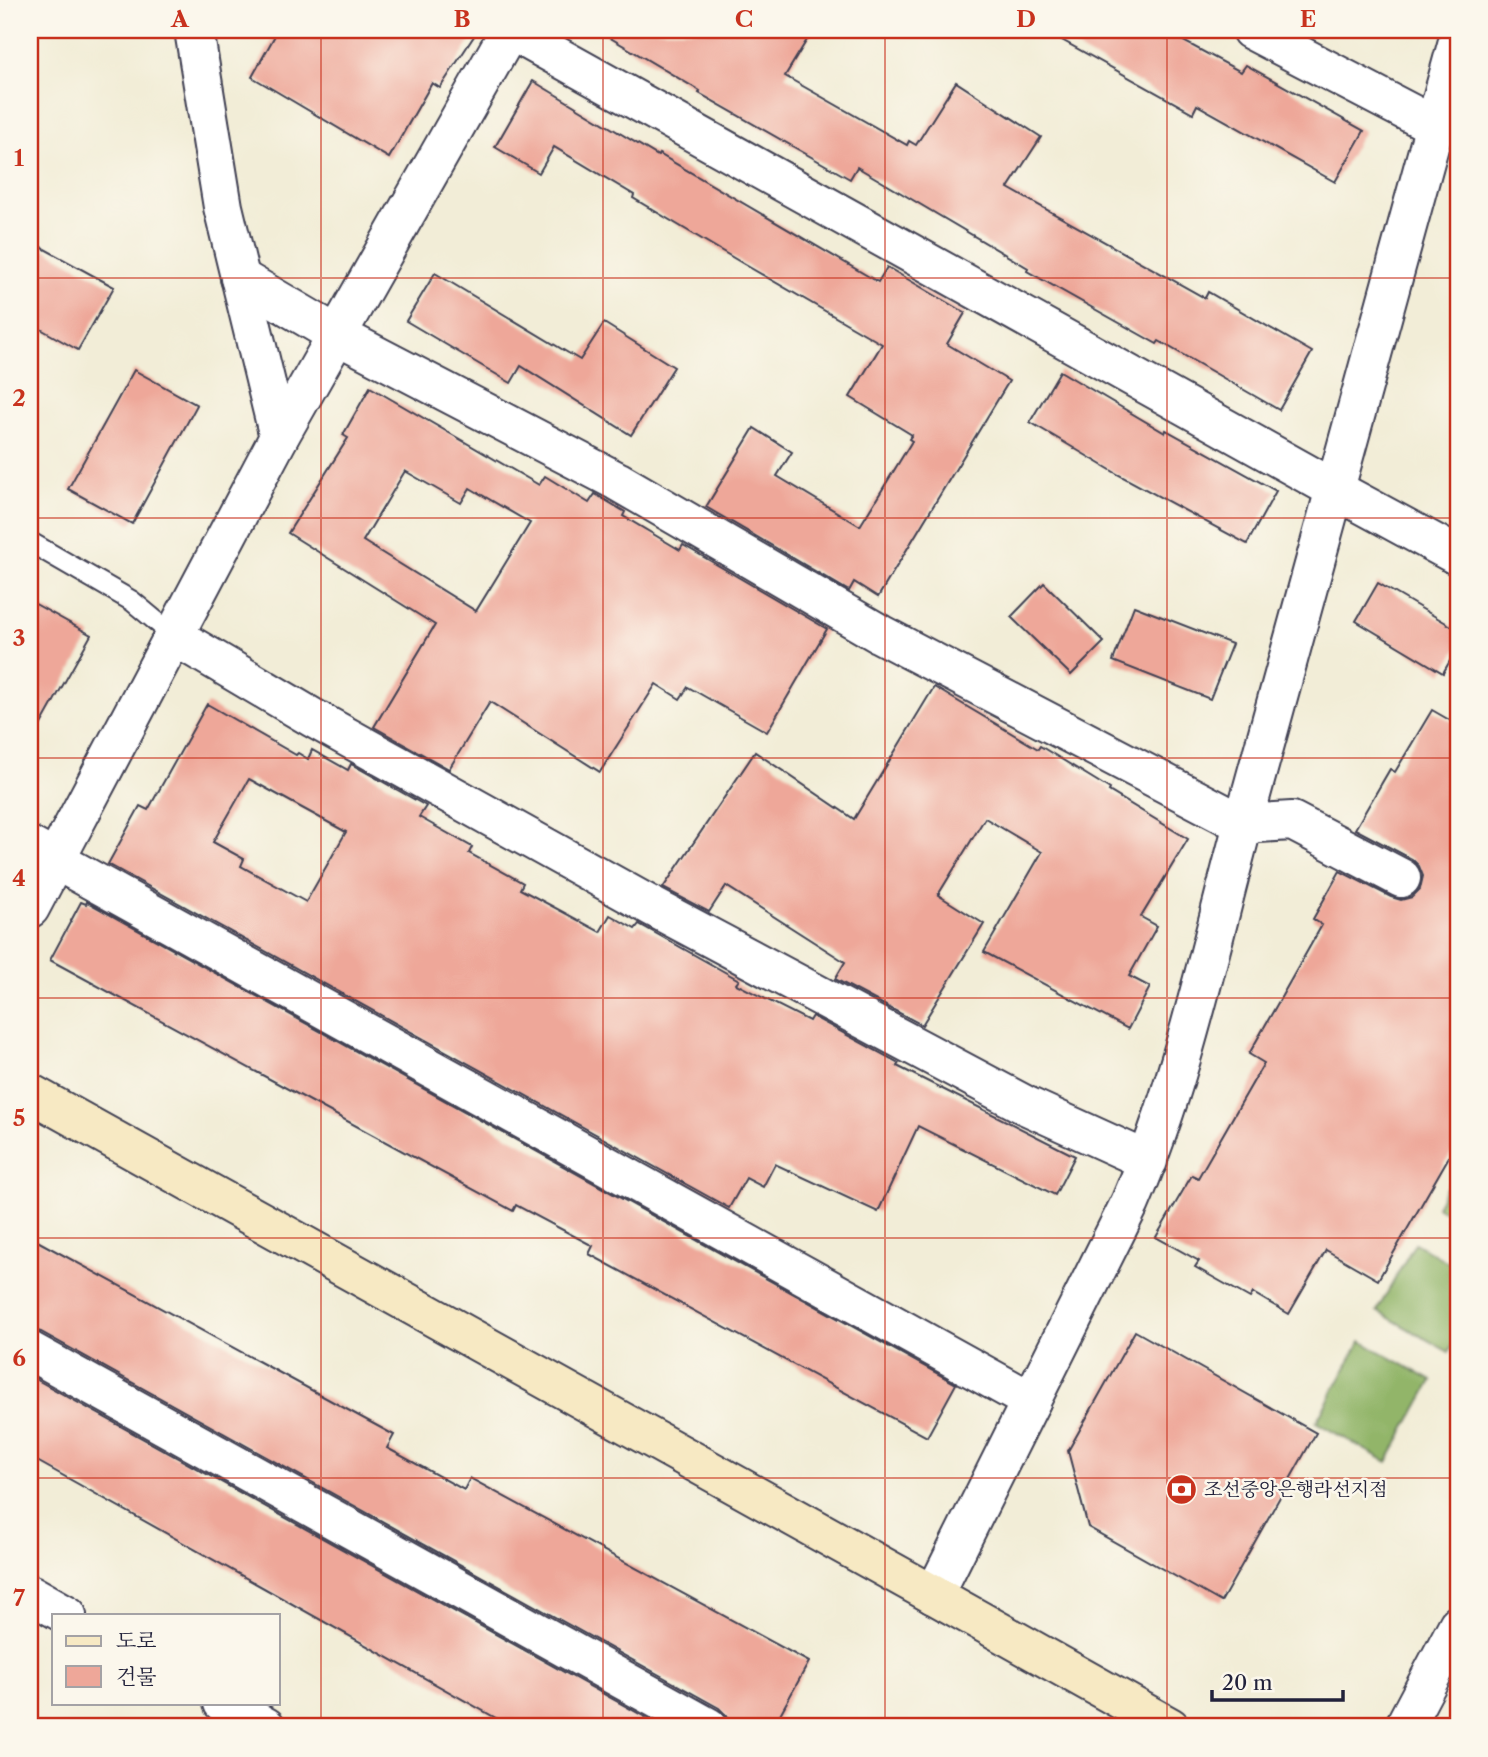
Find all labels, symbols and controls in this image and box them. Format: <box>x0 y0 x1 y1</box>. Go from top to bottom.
text: A <box>170 5 190 33</box>
text: B <box>453 5 471 33</box>
text: C <box>735 5 753 33</box>
text: D <box>1016 5 1036 33</box>
text: E <box>1300 5 1316 33</box>
text: 1 <box>14 144 25 172</box>
text: 2 <box>12 384 26 412</box>
text: 3 <box>13 624 26 652</box>
text: 4 <box>12 864 26 892</box>
text: 5 <box>13 1104 25 1132</box>
text: 6 <box>12 1344 26 1372</box>
bank icon: 조선중앙은행라선지점 <box>1164 1472 1198 1506</box>
place label: 조선중앙은행라선지점 <box>1204 1478 1388 1501</box>
text: 7 <box>13 1584 25 1612</box>
legend <box>52 1614 280 1704</box>
text: 도로 <box>116 1628 157 1653</box>
scale bar <box>1212 1659 1343 1703</box>
text: 건물 <box>116 1664 157 1689</box>
text: 20 m <box>1222 1670 1273 1695</box>

